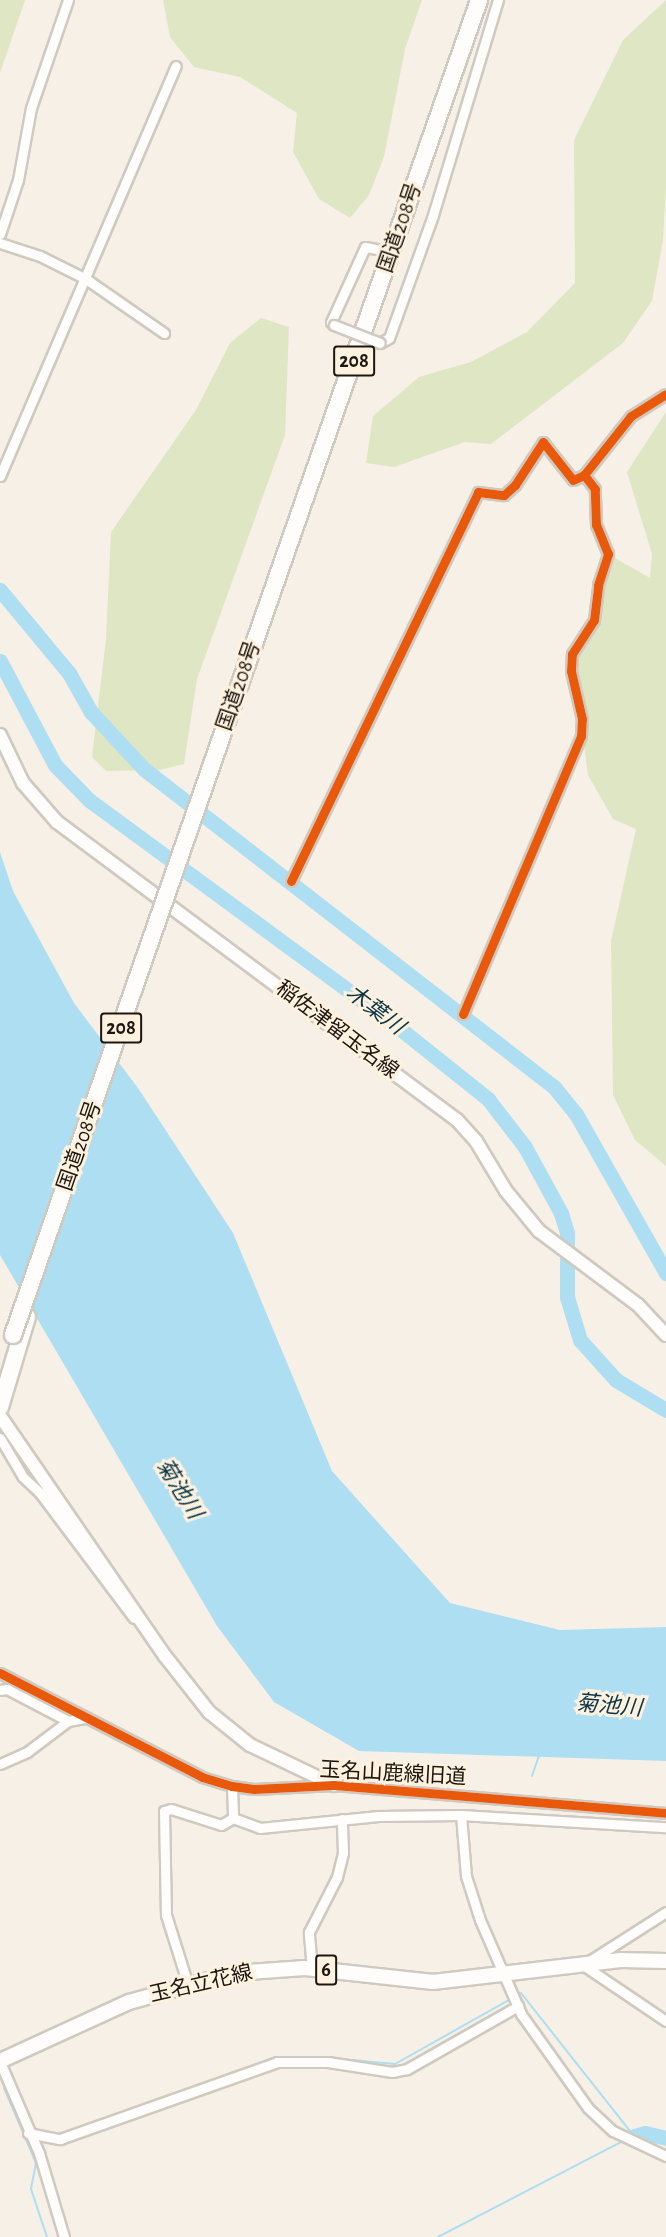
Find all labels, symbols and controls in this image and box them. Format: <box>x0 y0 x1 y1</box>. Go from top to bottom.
street label: 国道208号 <box>373 180 427 276</box>
road number: 208 <box>333 344 375 378</box>
street label: 国道208号 <box>212 638 266 734</box>
street label: 稲佐津留玉名線 <box>271 976 403 1084</box>
water label: 木葉川 <box>341 980 409 1040</box>
road number: 208 <box>100 1011 142 1045</box>
street label: 国道208号 <box>53 1098 107 1194</box>
water label: 菊池川 <box>150 1454 208 1524</box>
water label: 菊池川 <box>575 1690 643 1722</box>
street label: 玉名山鹿線旧道 <box>319 1758 467 1790</box>
road number: 6 <box>314 1953 338 1987</box>
street label: 玉名立花線 <box>147 1960 255 2008</box>

